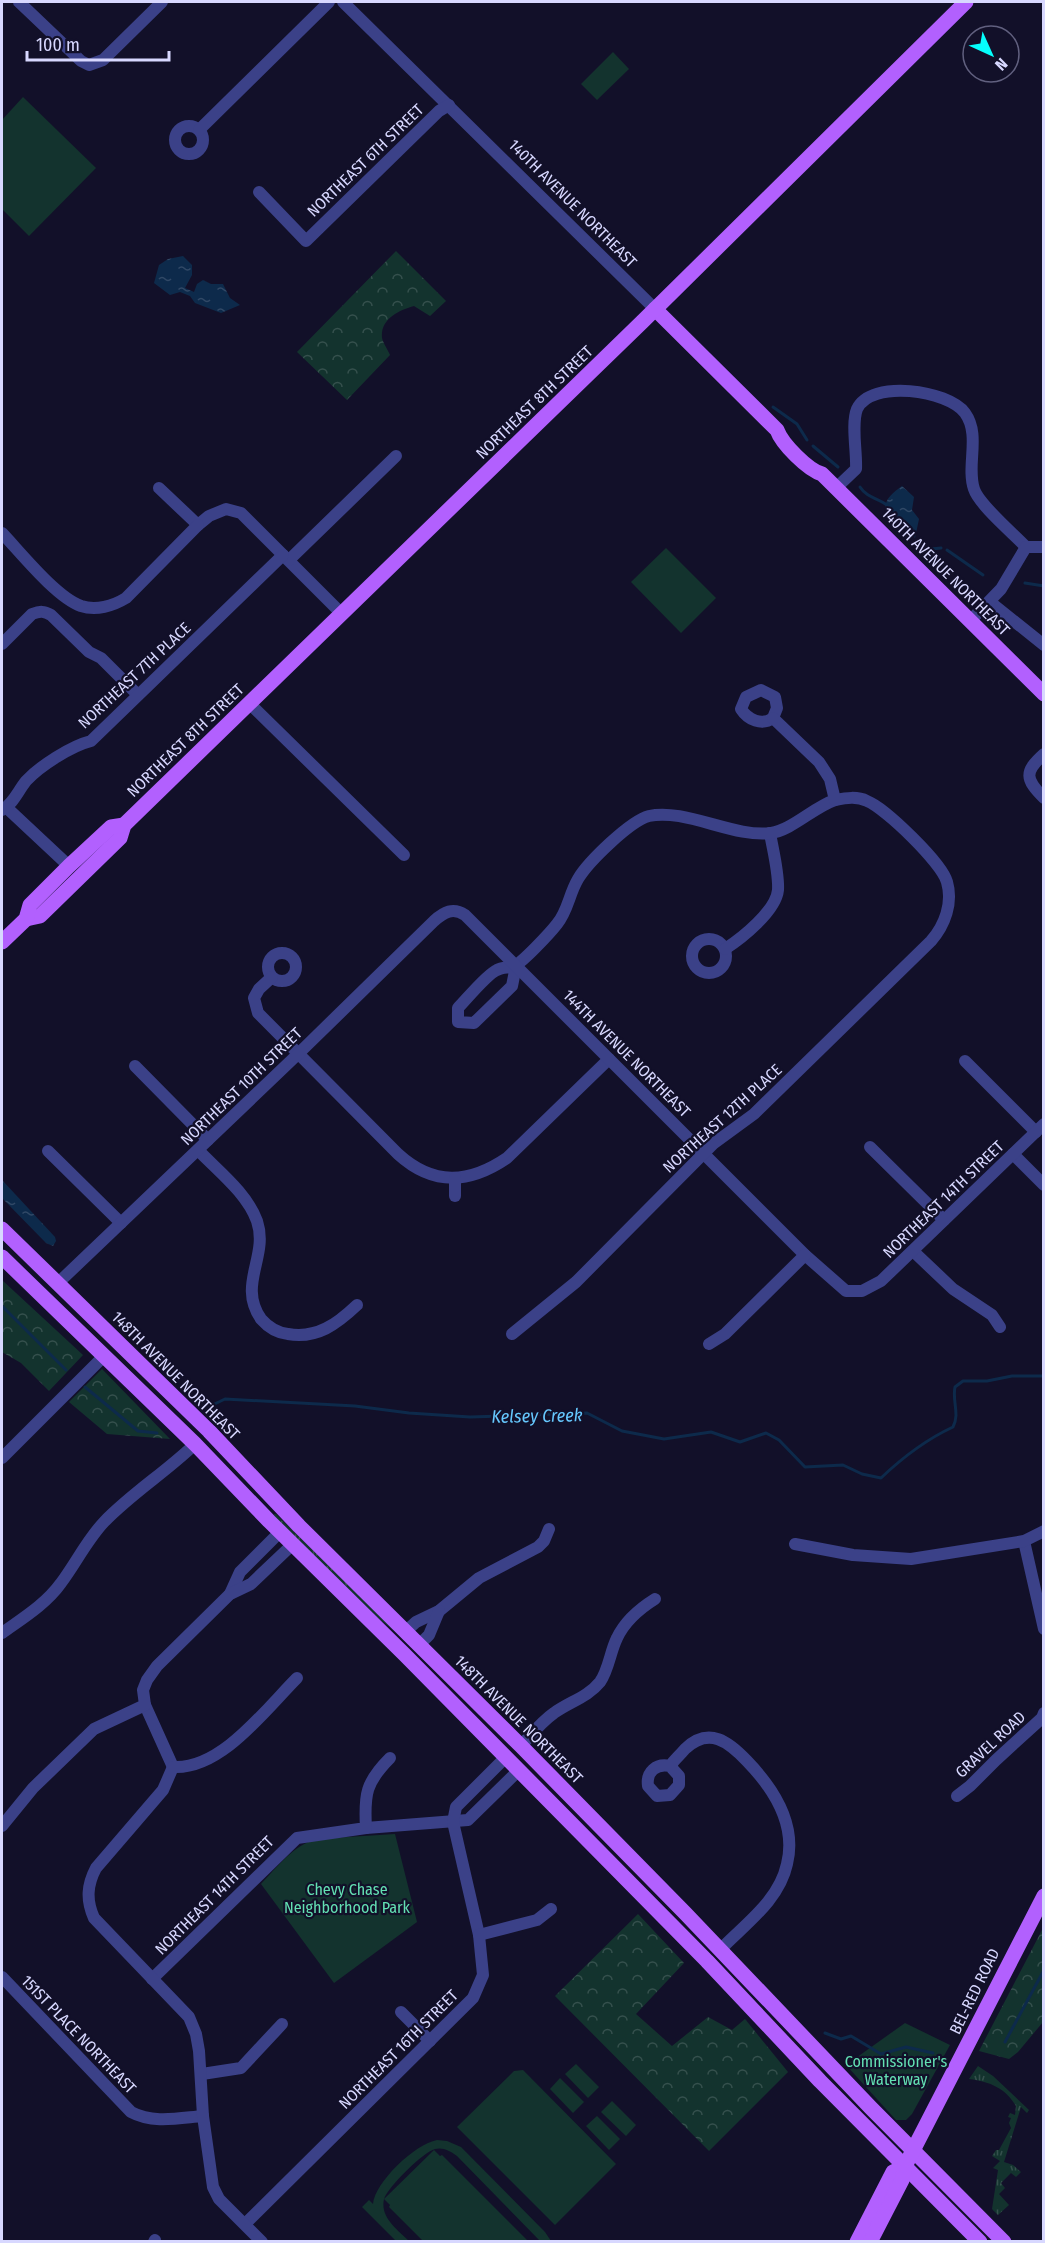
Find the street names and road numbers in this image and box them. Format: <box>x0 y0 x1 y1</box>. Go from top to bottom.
street label: NORTHEAST 6TH STREET <box>303 100 428 221</box>
street label: 140TH AVENUE NORTHEAST <box>505 135 641 272</box>
street label: NORTHEAST 8TH STREET <box>472 341 597 463</box>
street label: 140TH AVENUE NORTHEAST <box>878 503 1014 640</box>
street label: NORTHEAST 7TH PLACE <box>74 618 194 732</box>
street label: NORTHEAST 8TH STREET <box>123 679 248 801</box>
street label: 144TH AVENUE NORTHEAST <box>559 986 695 1121</box>
street label: NORTHEAST 10TH STREET <box>177 1023 306 1149</box>
street label: NORTHEAST 12TH PLACE <box>659 1060 786 1177</box>
street label: NORTHEAST 14TH STREET <box>879 1137 1008 1262</box>
street label: 148TH AVENUE NORTHEAST <box>108 1307 244 1444</box>
street label: 148TH AVENUE NORTHEAST <box>451 1651 587 1788</box>
street label: GRAVEL ROAD <box>951 1707 1029 1782</box>
street label: NORTHEAST 14TH STREET <box>151 1832 278 1959</box>
street label: BEL-RED ROAD <box>946 1945 1003 2037</box>
street label: 151ST PLACE NORTHEAST <box>17 1971 140 2098</box>
street label: NORTHEAST 16TH STREET <box>335 1986 462 2113</box>

